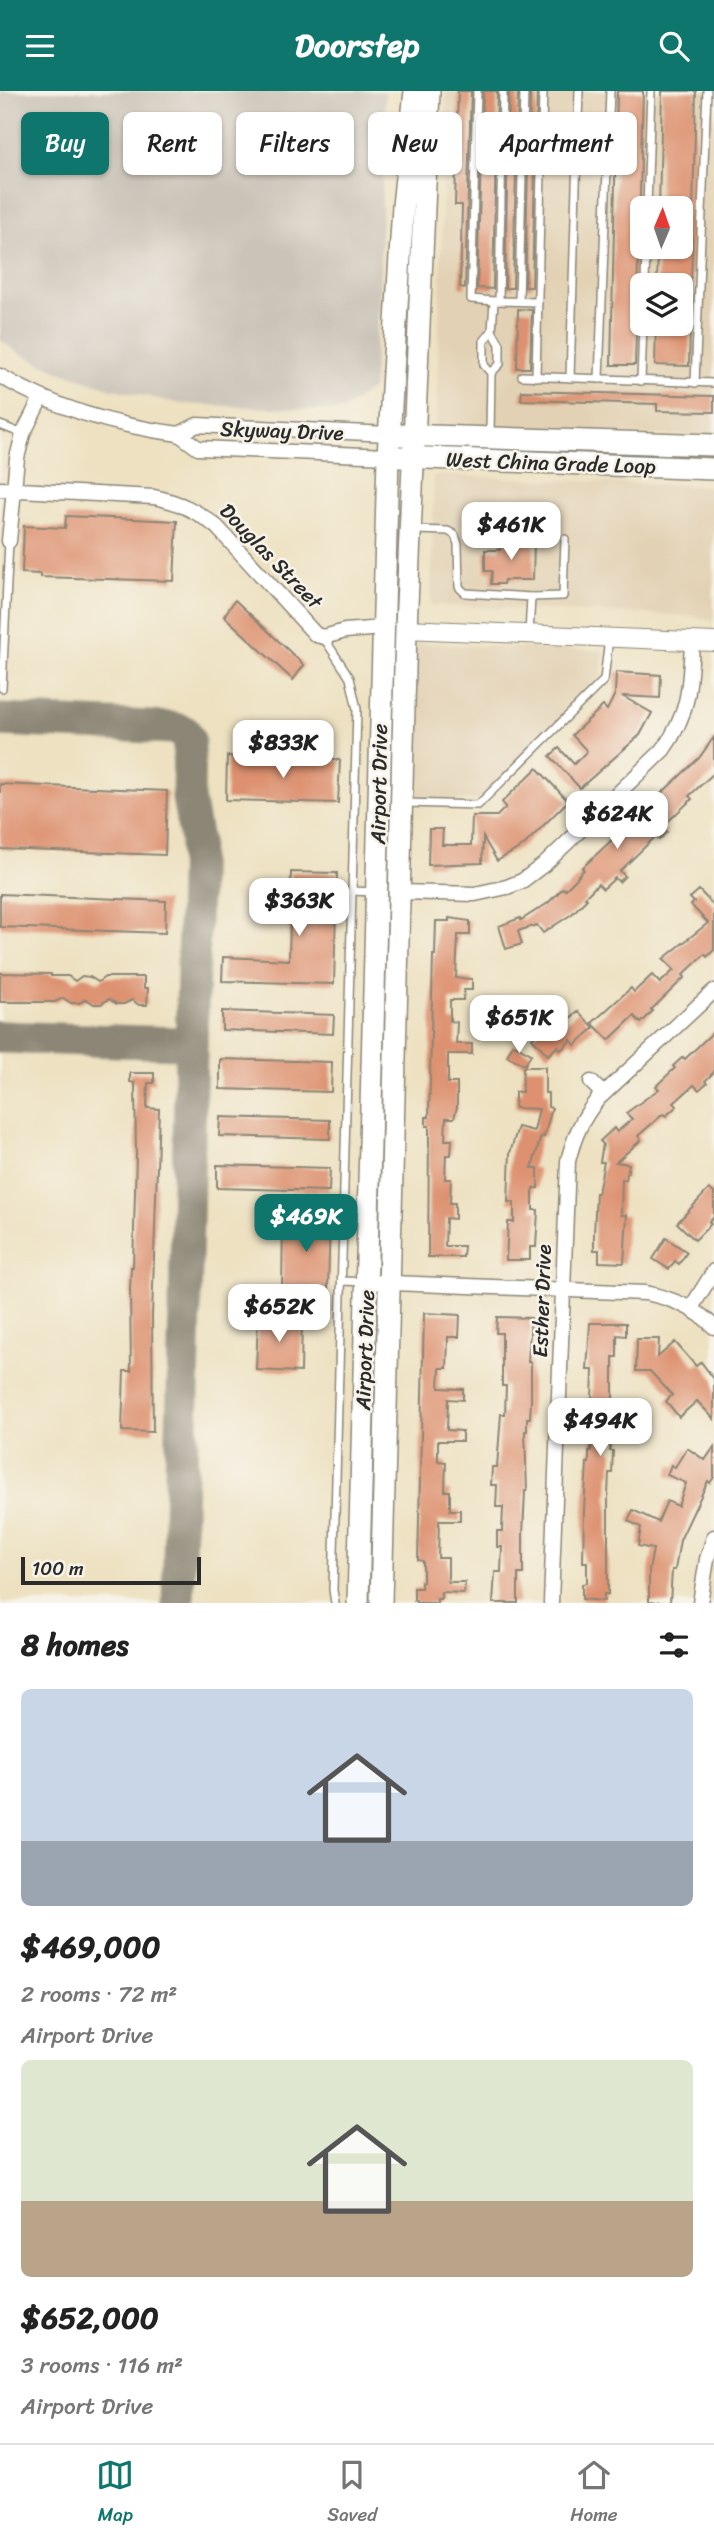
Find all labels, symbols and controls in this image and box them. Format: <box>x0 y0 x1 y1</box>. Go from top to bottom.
text: Doorstep <box>295 17 419 74</box>
icon: menu <box>21 27 59 65</box>
icon: search <box>655 27 693 65</box>
chip: Buy <box>21 112 109 175</box>
chip: Rent <box>123 112 222 175</box>
chip: Filters <box>236 112 354 175</box>
chip: New <box>368 112 462 175</box>
chip: Apartment <box>476 112 637 175</box>
north arrow <box>630 196 693 259</box>
map controls <box>630 196 693 336</box>
button: layers <box>630 273 693 336</box>
street label: Skyway Drive <box>220 410 344 452</box>
street label: West China Grade Loop <box>445 440 657 486</box>
street label: Douglas Street <box>210 494 333 619</box>
pin: $461K <box>462 503 560 562</box>
text: $461K <box>478 504 544 545</box>
pin: $833K <box>234 721 332 780</box>
text: $833K <box>249 722 317 763</box>
street label: Airport Drive <box>359 723 399 846</box>
pin: $624K <box>568 791 666 851</box>
text: $624K <box>582 793 652 834</box>
pin: $363K <box>250 879 348 938</box>
text: $363K <box>265 880 333 921</box>
pin: $651K <box>470 995 568 1055</box>
text: $651K <box>486 997 552 1038</box>
pin: $469K <box>257 1195 355 1254</box>
text: $469K <box>270 1196 342 1237</box>
street label: Esther Drive <box>521 1244 563 1358</box>
pin: $652K <box>230 1285 328 1344</box>
text: $652K <box>244 1286 314 1327</box>
street label: Airport Drive <box>344 1289 386 1412</box>
pin: $494K <box>551 1399 649 1458</box>
text: $494K <box>564 1400 636 1441</box>
text: 100 m <box>32 1552 84 1585</box>
scale bar <box>21 1554 201 1586</box>
text: 8 homes <box>21 1618 129 1672</box>
icon: filters <box>655 1626 693 1664</box>
icon: home <box>294 1735 420 1861</box>
text: $469,000 <box>21 1920 160 1974</box>
text: 2 rooms · 72 m² <box>21 1974 177 2015</box>
text: Airport Drive <box>21 2015 153 2056</box>
icon: home <box>294 2106 420 2232</box>
text: $652,000 <box>21 2291 159 2345</box>
text: 3 rooms · 116 m² <box>21 2345 183 2386</box>
text: Airport Drive <box>21 2386 153 2427</box>
tab: Map <box>96 2456 134 2531</box>
tab: Saved <box>327 2456 377 2531</box>
tab: Home <box>570 2456 618 2531</box>

